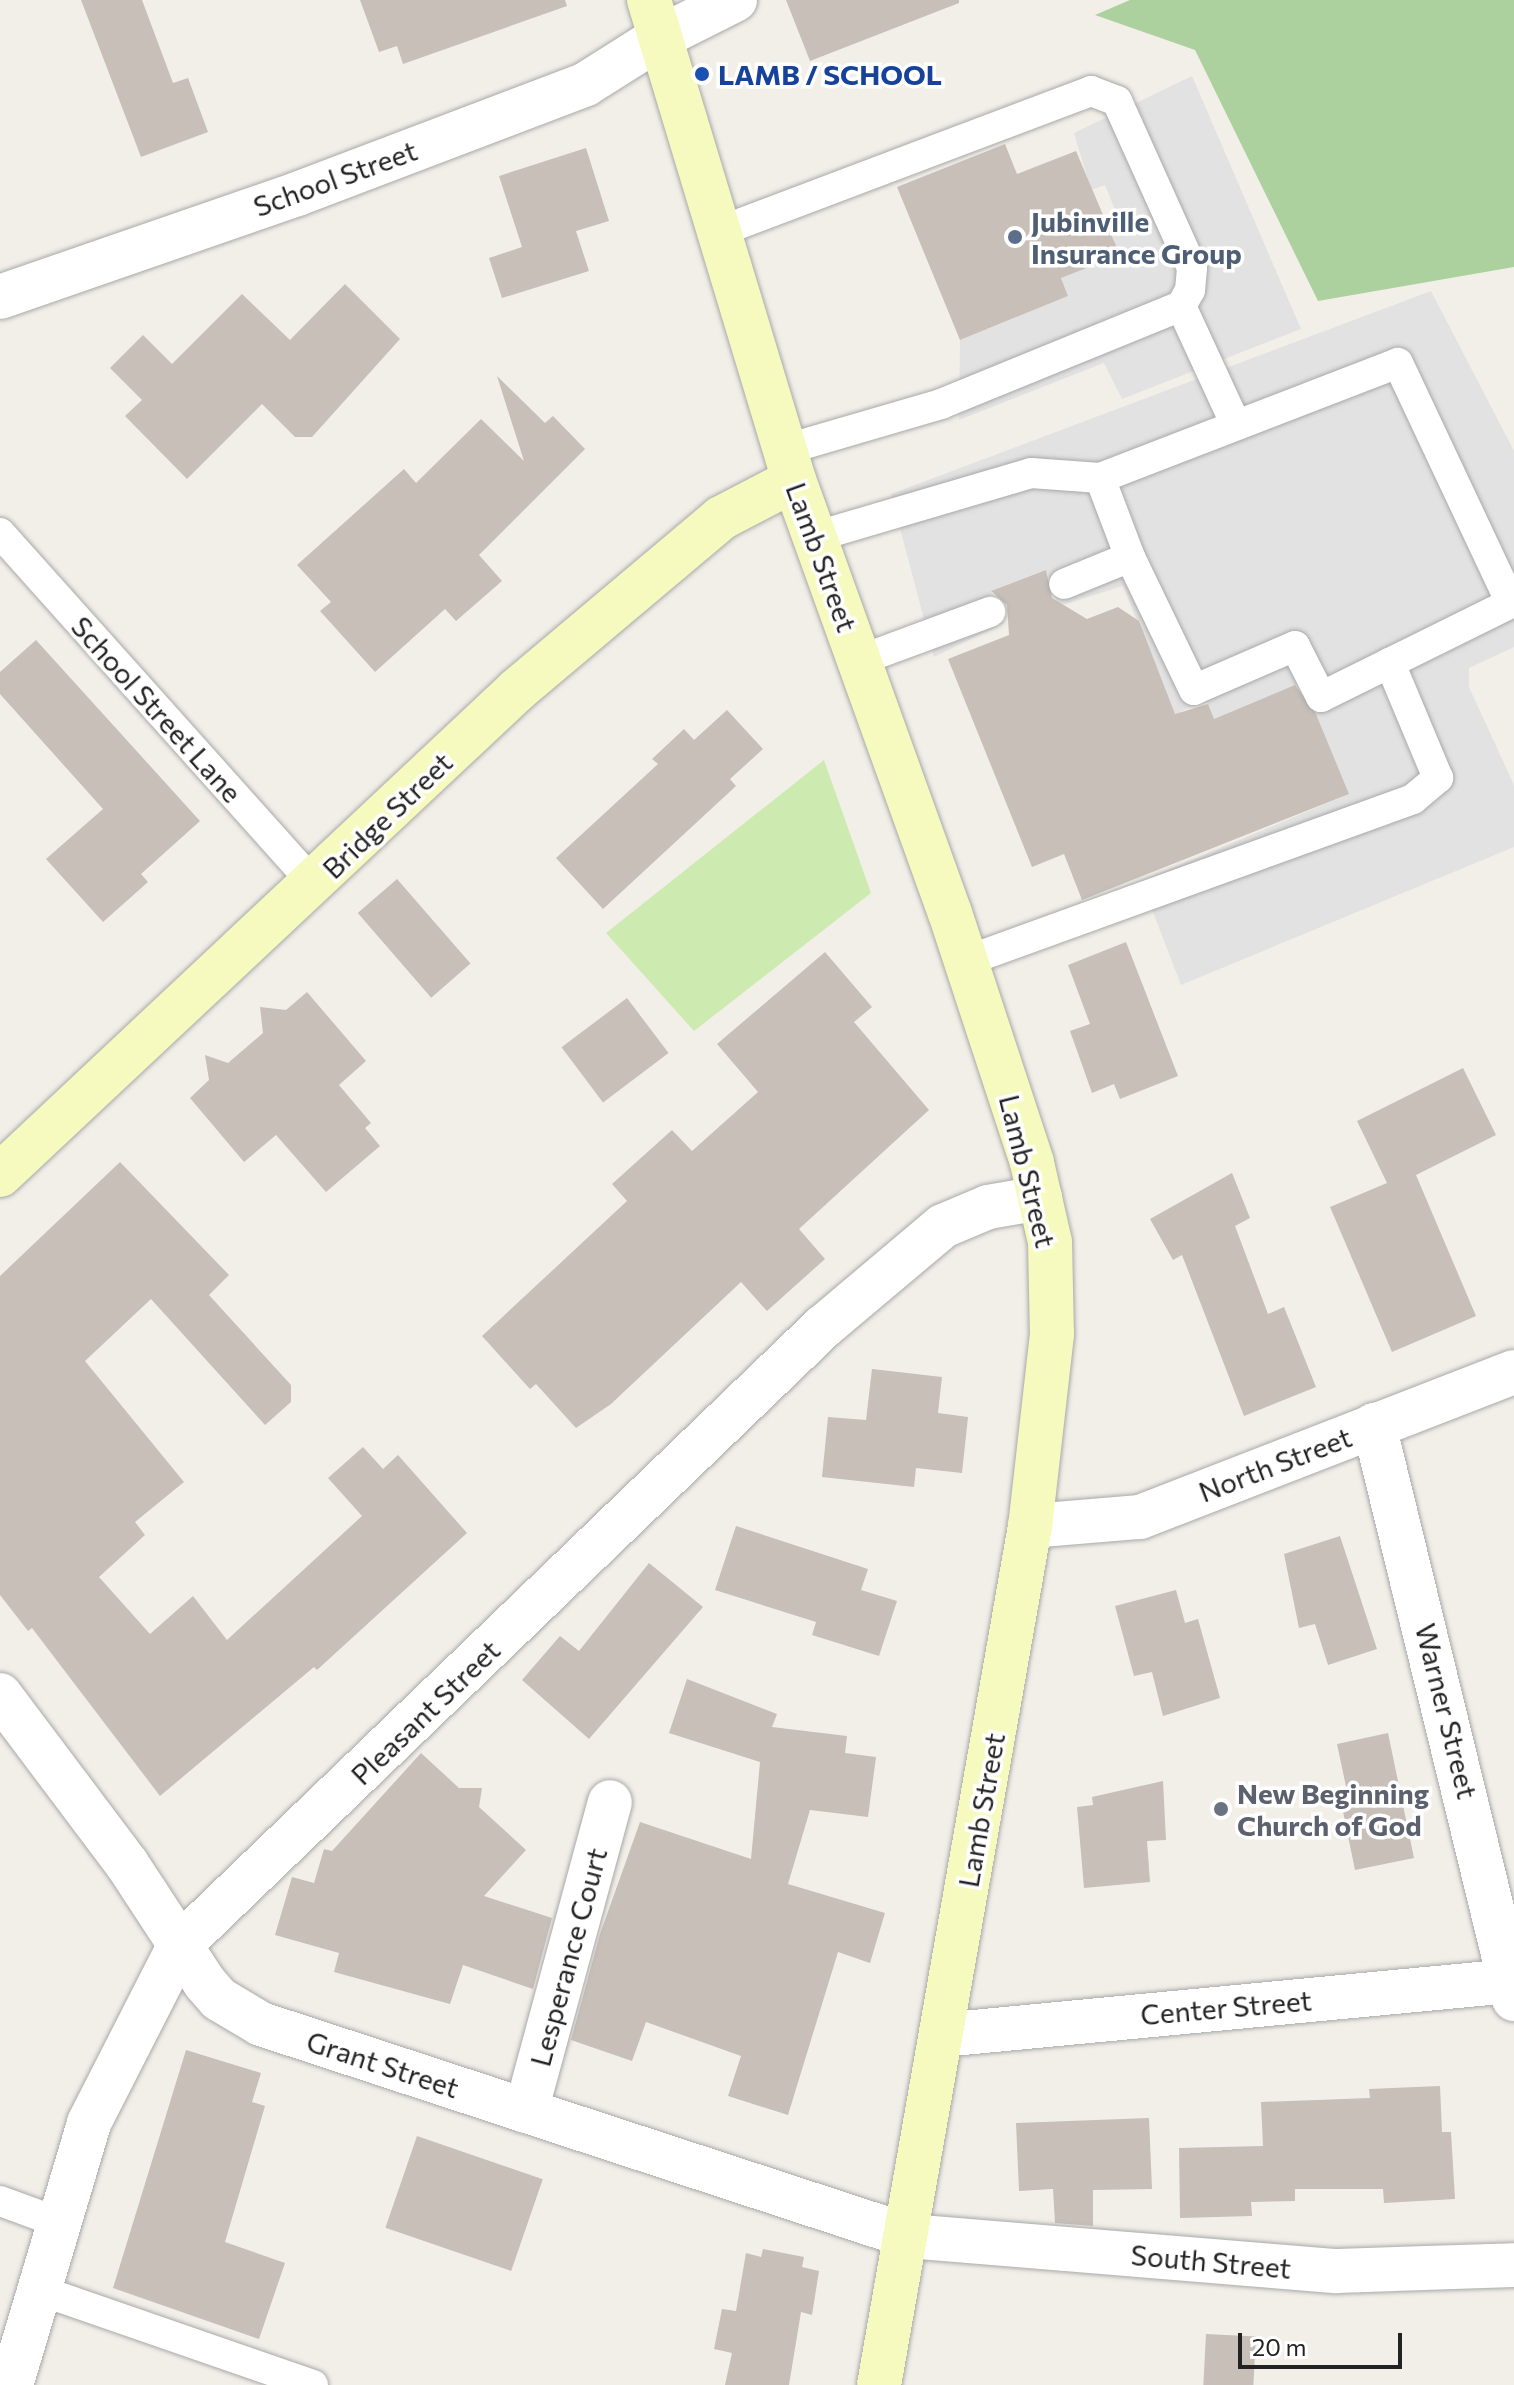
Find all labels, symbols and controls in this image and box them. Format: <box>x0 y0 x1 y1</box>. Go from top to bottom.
place label: LAMB / SCHOOL <box>718 57 942 91</box>
marker: LAMB / SCHOOL <box>693 65 711 83</box>
street label: School Street <box>249 133 421 223</box>
place label: Jubinville Insurance Group <box>1031 204 1242 270</box>
marker: Jubinville Insurance Group <box>1006 228 1024 246</box>
street label: Lamb Street <box>780 478 864 636</box>
street label: School Street Lane <box>65 609 249 809</box>
street label: Bridge Street <box>315 745 459 885</box>
street label: Lamb Street <box>993 1091 1063 1251</box>
street label: North Street <box>1194 1419 1356 1509</box>
street label: Warner Street <box>1409 1620 1485 1802</box>
street label: Pleasant Street <box>344 1633 506 1791</box>
street label: Lamb Street <box>951 1730 1011 1890</box>
place label: New Beginning Church of God <box>1237 1776 1429 1842</box>
marker: New Beginning Church of God <box>1212 1800 1230 1818</box>
street label: Lesperance Court <box>523 1844 613 2070</box>
street label: Center Street <box>1139 1983 1313 2031</box>
street label: Grant Street <box>303 2024 463 2104</box>
street label: South Street <box>1129 2237 1293 2285</box>
scale bar <box>1242 2317 1406 2367</box>
text: 20 m <box>1252 2332 1306 2361</box>

